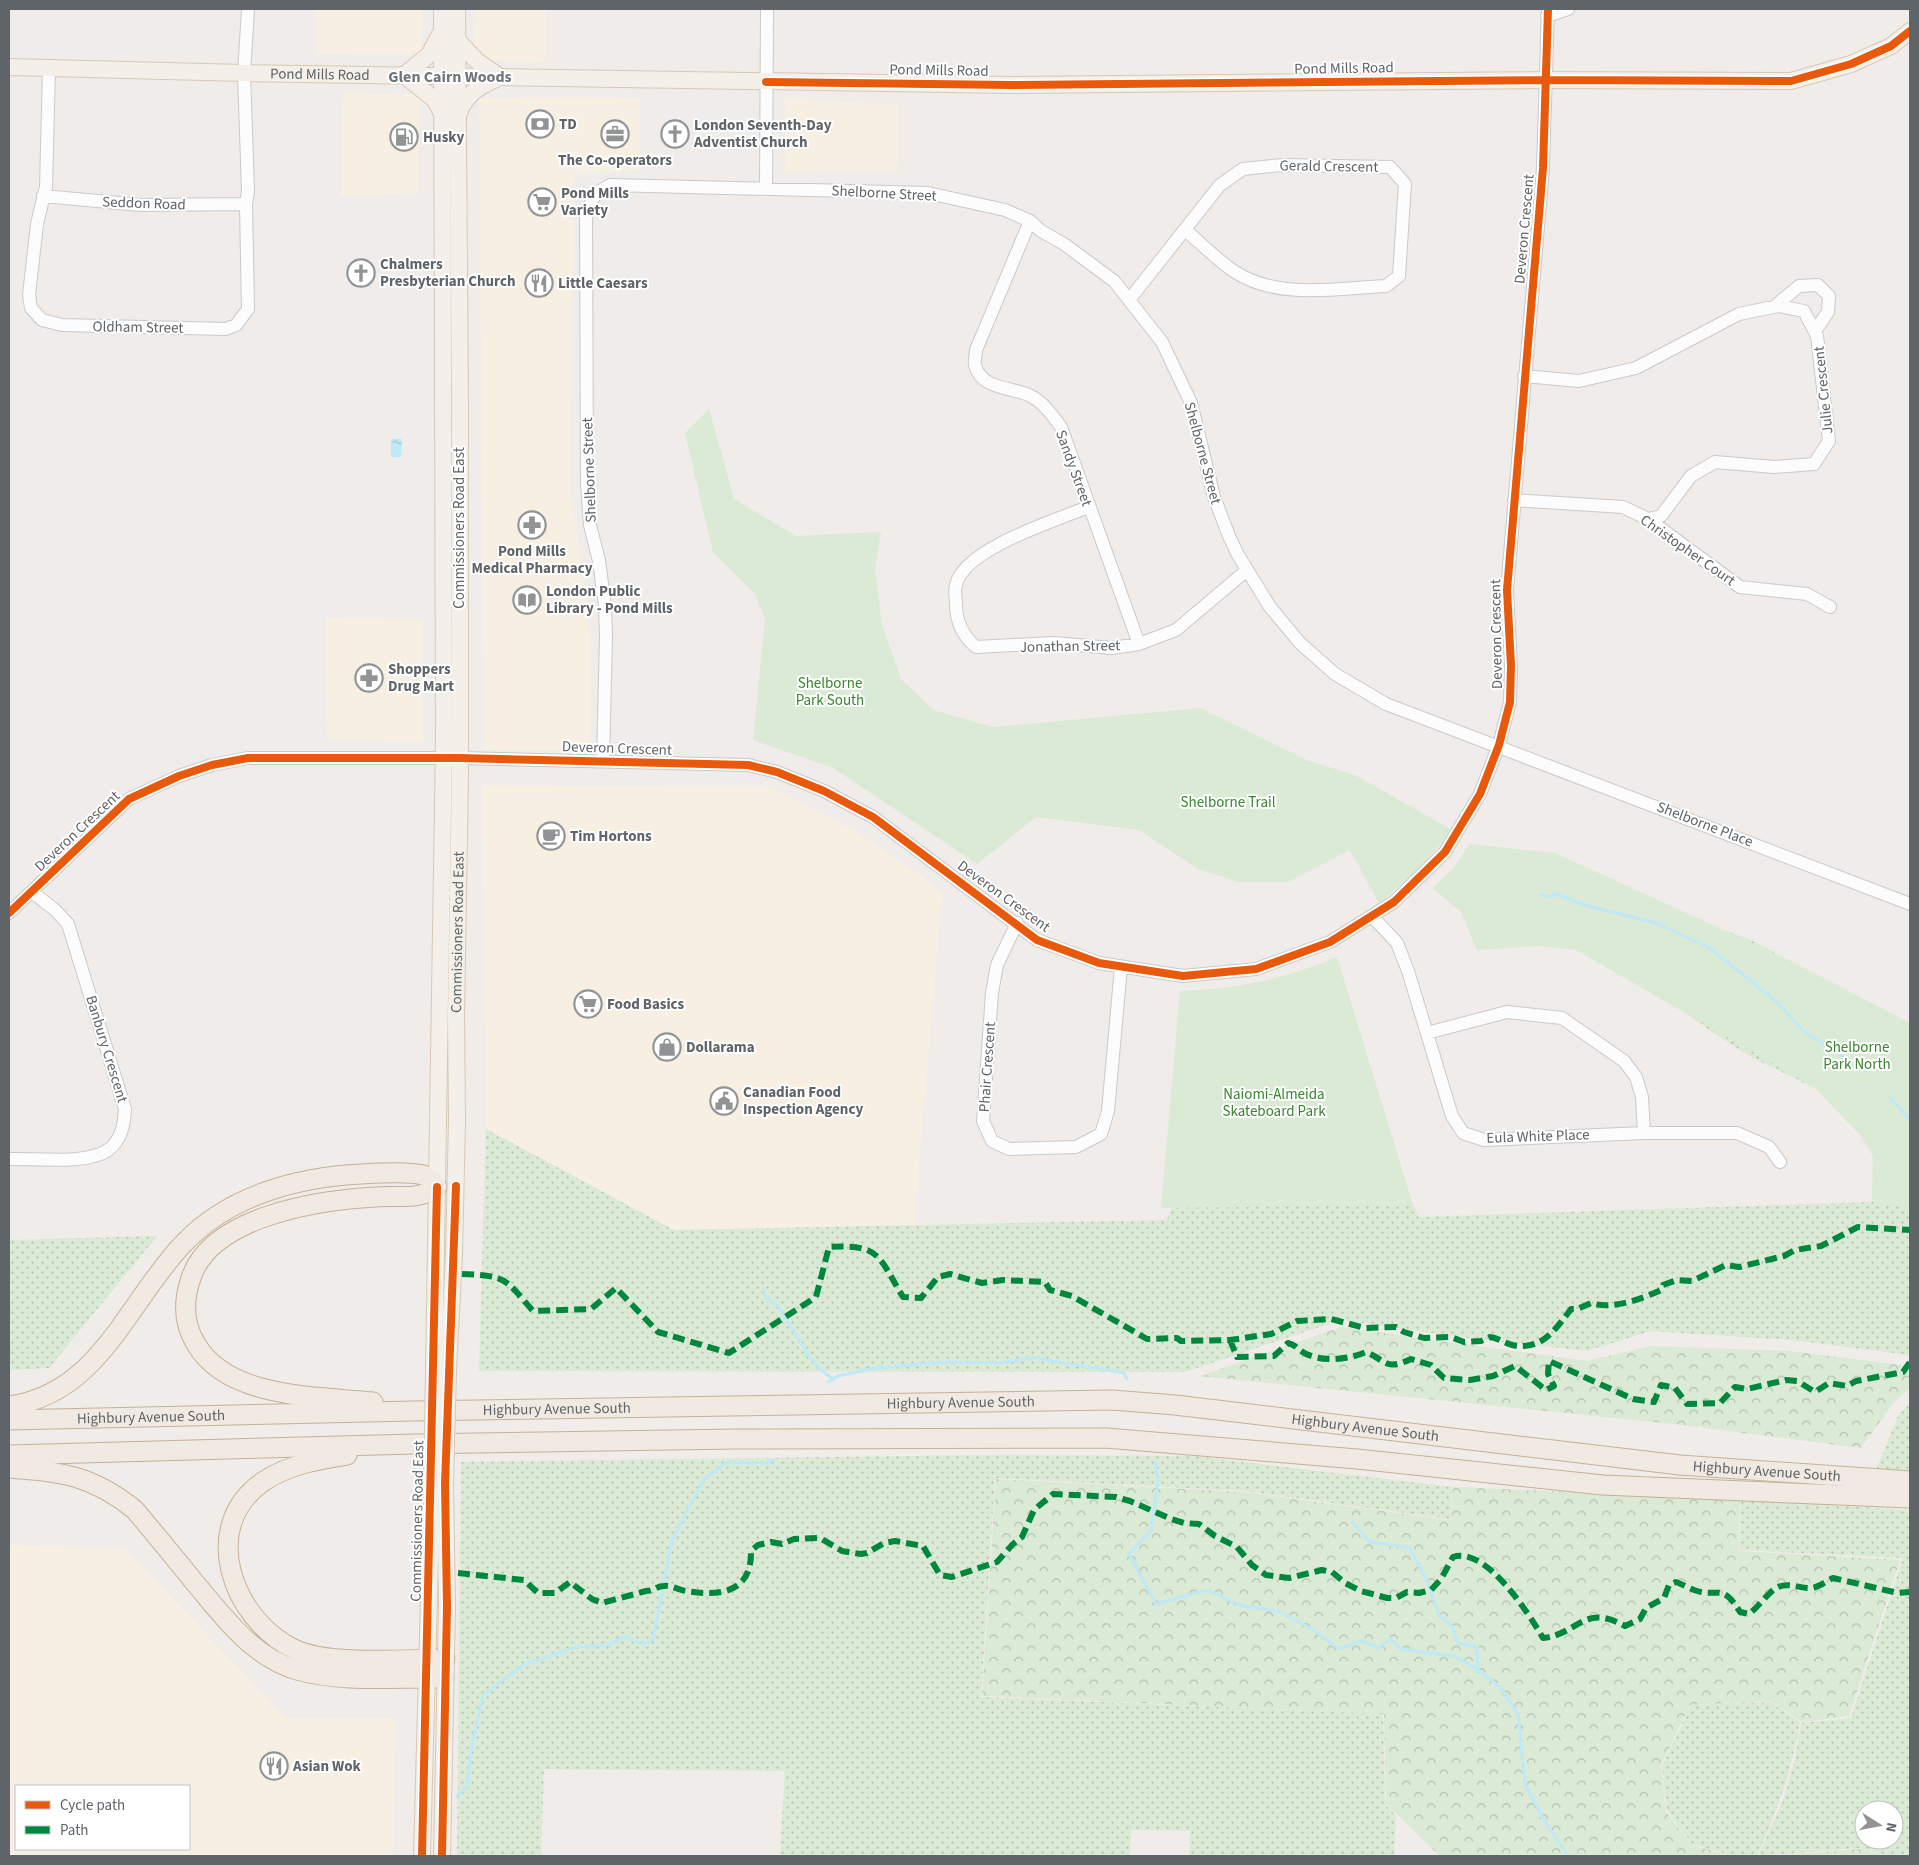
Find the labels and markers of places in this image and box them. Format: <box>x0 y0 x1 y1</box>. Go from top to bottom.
bank icon: TD <box>525 109 555 139</box>
place label: TD <box>559 114 577 135</box>
place label: London Seventh-Day Adventist Church <box>693 115 832 153</box>
office icon: The Co-operators <box>600 119 630 149</box>
church icon: London Seventh-Day Adventist Church <box>660 119 690 149</box>
fuel station icon: Husky <box>389 122 419 152</box>
place label: Husky <box>423 127 464 148</box>
place label: The Co-operators <box>558 150 672 171</box>
place label: Pond Mills Variety <box>560 183 629 221</box>
supermarket icon: Pond Mills Variety <box>527 187 557 217</box>
place label: Chalmers Presbyterian Church <box>380 254 516 292</box>
church icon: Chalmers Presbyterian Church <box>346 258 376 288</box>
restaurant icon: Little Caesars <box>524 268 554 298</box>
place label: Little Caesars <box>558 273 648 294</box>
pharmacy icon: Pond Mills Medical Pharmacy <box>517 510 547 540</box>
place label: Pond Mills Medical Pharmacy <box>471 541 593 579</box>
place label: London Public Library - Pond Mills <box>546 581 673 619</box>
library icon: London Public Library - Pond Mills <box>512 585 542 615</box>
place label: Shoppers Drug Mart <box>388 659 454 697</box>
pharmacy icon: Shoppers Drug Mart <box>354 663 384 693</box>
cafe icon: Tim Hortons <box>536 821 566 851</box>
place label: Tim Hortons <box>570 826 652 847</box>
supermarket icon: Food Basics <box>573 989 603 1019</box>
place label: Food Basics <box>607 994 685 1015</box>
shop icon: Dollarama <box>652 1032 682 1062</box>
place label: Dollarama <box>686 1037 755 1058</box>
place label: Canadian Food Inspection Agency <box>743 1082 863 1120</box>
public building icon: Canadian Food Inspection Agency <box>709 1086 739 1116</box>
restaurant icon: Asian Wok <box>259 1751 289 1781</box>
place label: Asian Wok <box>292 1756 362 1777</box>

